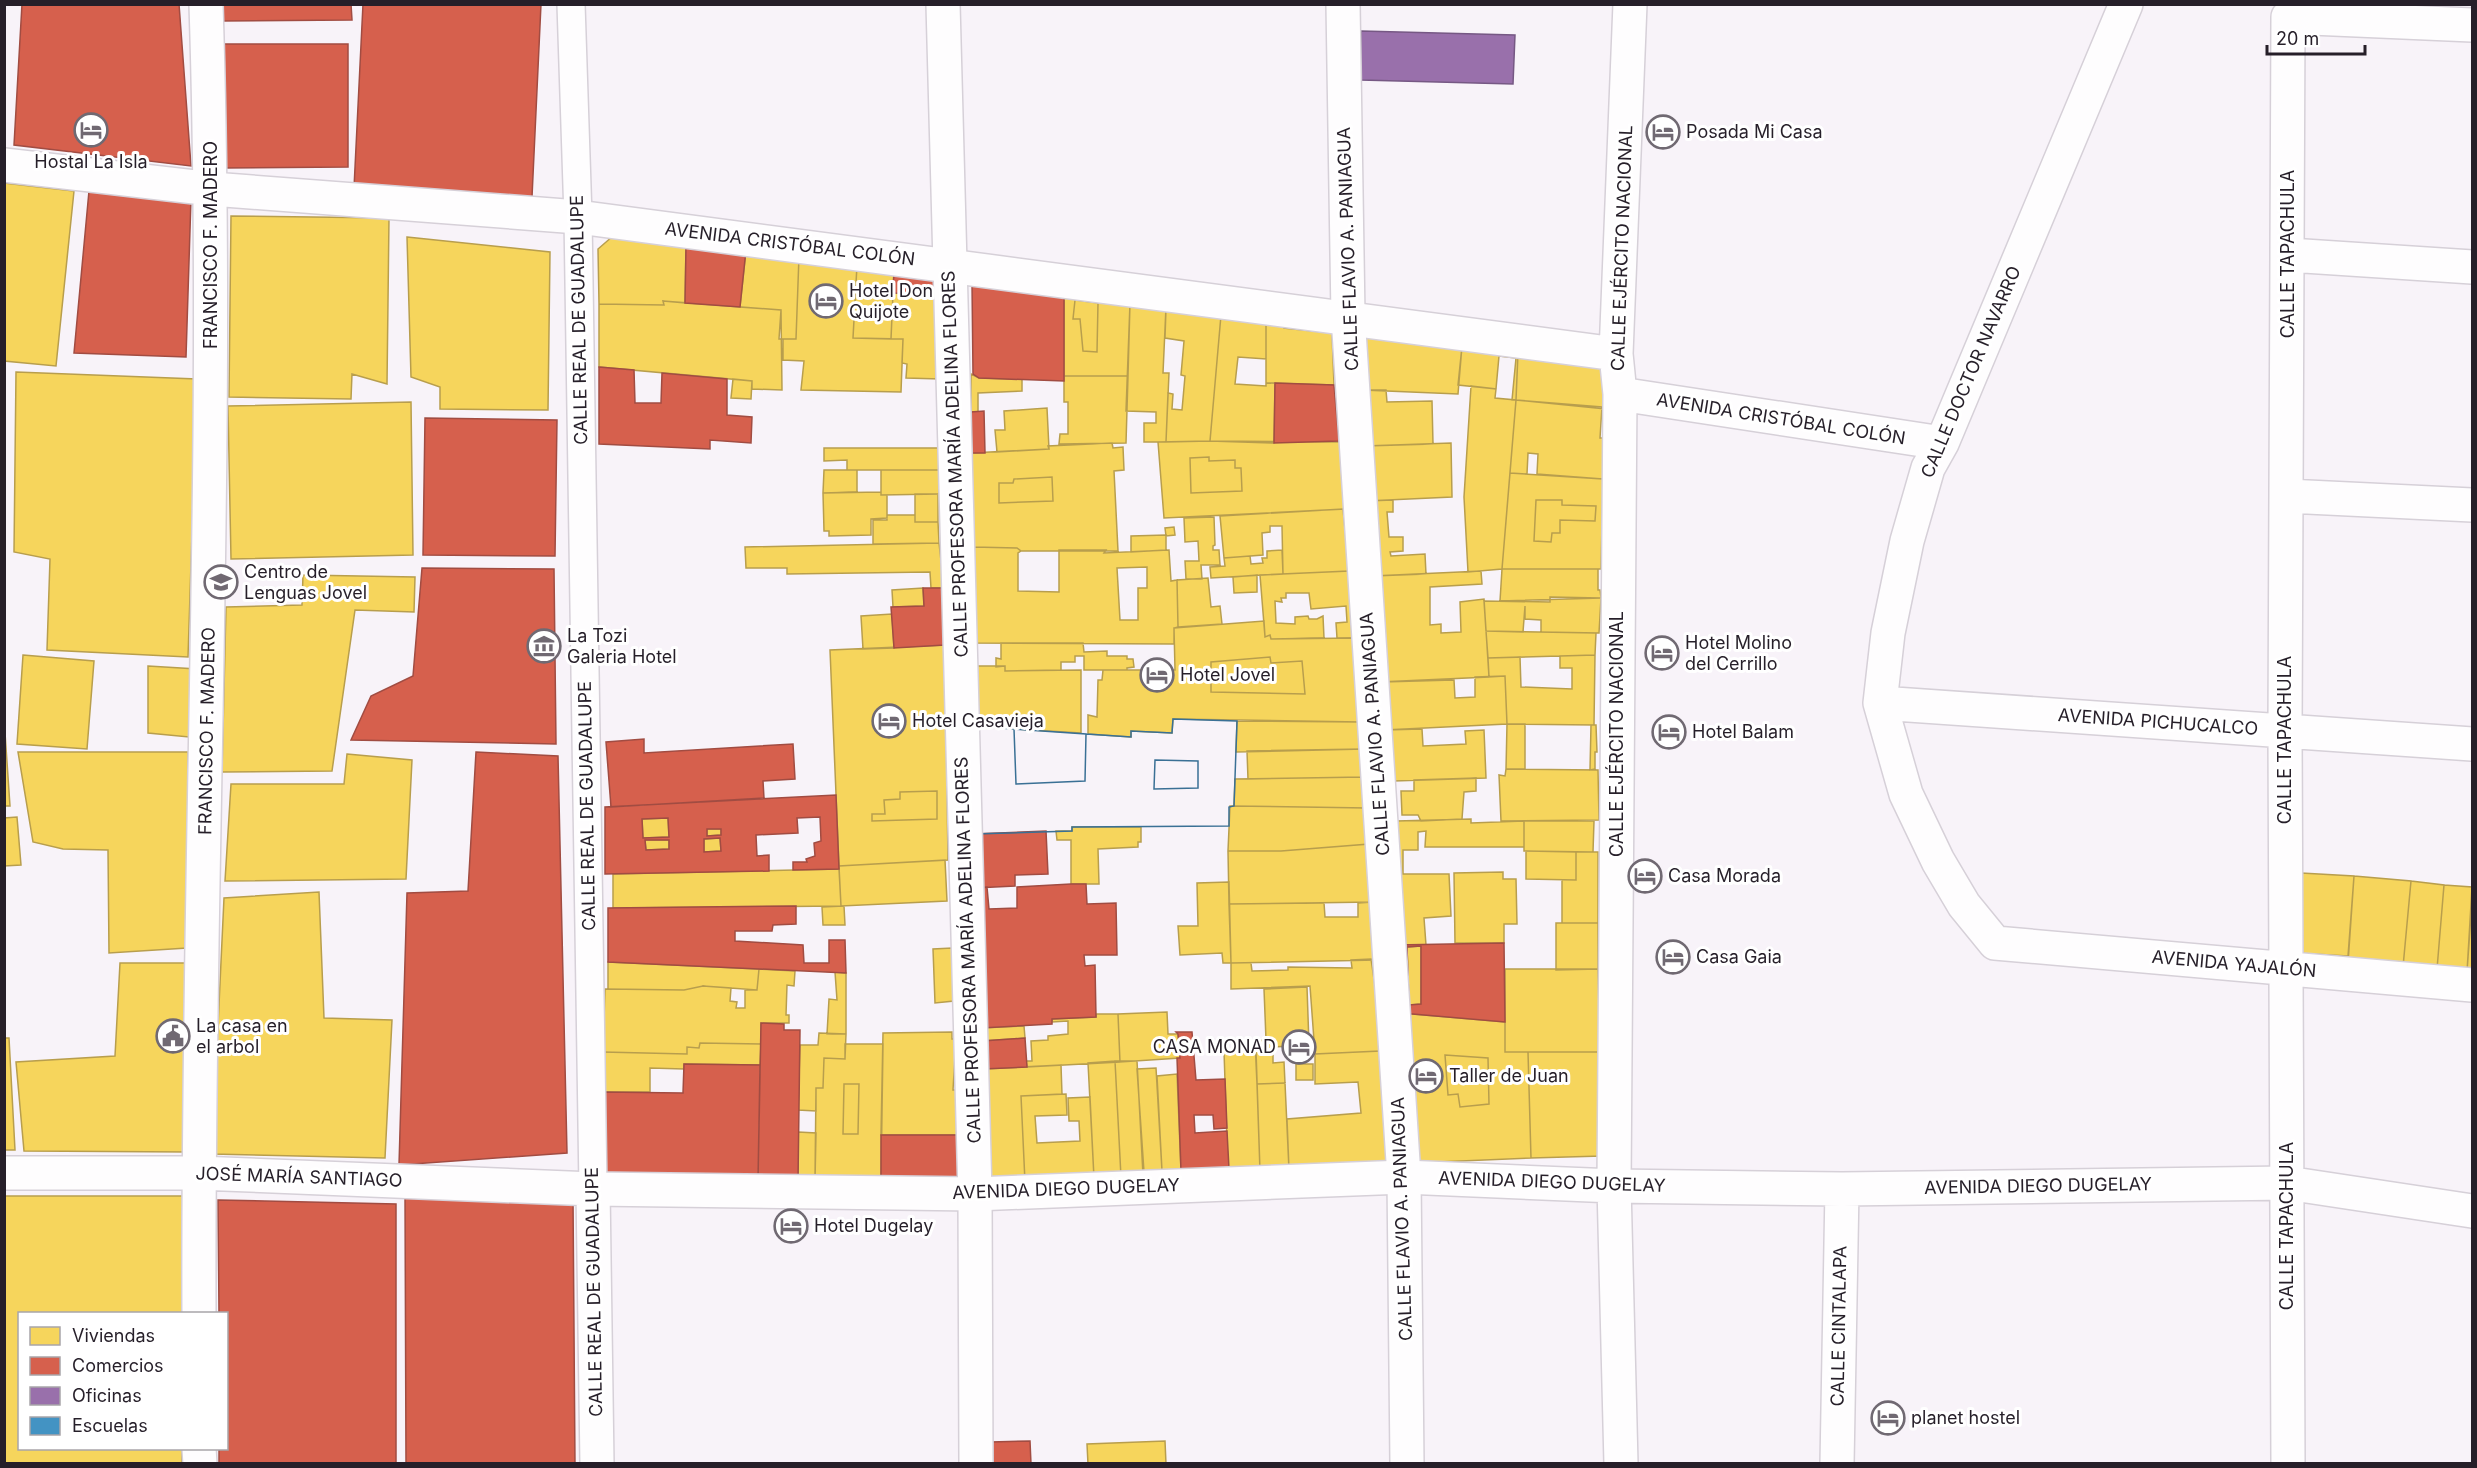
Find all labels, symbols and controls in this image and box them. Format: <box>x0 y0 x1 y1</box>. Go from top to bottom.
scale bar <box>2267 18 2364 56</box>
text: 20 m <box>2276 28 2319 49</box>
hotel icon: Hostal La Isla <box>73 112 109 148</box>
hotel icon: Posada Mi Casa <box>1645 114 1681 150</box>
place label: Posada Mi Casa <box>1686 121 1823 142</box>
street label: CALLE EJÉRCITO NACIONAL <box>1606 125 1636 371</box>
street label: CALLE FLAVIO A. PANIAGUA <box>1333 127 1362 371</box>
street label: FRANCISCO F. MADERO <box>200 141 221 349</box>
place label: Hostal La Isla <box>34 151 148 172</box>
street label: CALLE TAPACHULA <box>2277 170 2298 338</box>
street label: CALLE REAL DE GUADALUPE <box>566 195 591 445</box>
street label: AVENIDA CRISTÓBAL COLÓN <box>664 217 917 269</box>
street label: CALLE DOCTOR NAVARRO <box>1916 263 2025 481</box>
street label: CALLE PROFESORA MARÍA ADELINA FLORES <box>936 270 972 658</box>
place label: Hotel Don Quijote <box>849 280 933 322</box>
hotel icon: Hotel Don Quijote <box>808 283 844 319</box>
street label: AVENIDA CRISTÓBAL COLÓN <box>1655 387 1907 449</box>
place label: Centro de Lenguas Jovel <box>244 561 367 603</box>
school or university icon: Centro de Lenguas Jovel <box>203 564 239 600</box>
street label: CALLE EJÉRCITO NACIONAL <box>1605 611 1627 857</box>
street label: CALLE FLAVIO A. PANIAGUA <box>1356 612 1393 856</box>
place label: La Tozi Galeria Hotel <box>567 625 677 667</box>
street label: FRANCISCO F. MADERO <box>194 627 219 835</box>
museum icon: La Tozi Galeria Hotel <box>526 628 562 664</box>
place label: Hotel Molino del Cerrillo <box>1685 632 1792 674</box>
hotel icon: Hotel Molino del Cerrillo <box>1644 635 1680 671</box>
street label: CALLE TAPACHULA <box>2274 656 2295 824</box>
hotel icon: Hotel Jovel <box>1139 657 1175 693</box>
place label: Hotel Jovel <box>1180 664 1275 685</box>
street label: CALLE REAL DE GUADALUPE <box>574 681 599 931</box>
hotel icon: Hotel Casavieja <box>871 703 907 739</box>
street label: AVENIDA PICHUCALCO <box>2057 704 2259 739</box>
place label: Hotel Casavieja <box>912 710 1044 731</box>
hotel icon: Hotel Balam <box>1651 714 1687 750</box>
place label: Hotel Balam <box>1692 721 1794 742</box>
street label: CALLE PROFESORA MARÍA ADELINA FLORES <box>949 756 985 1144</box>
hotel icon: Casa Morada <box>1627 858 1663 894</box>
place label: Casa Morada <box>1668 865 1781 886</box>
hotel icon: Casa Gaia <box>1655 939 1691 975</box>
street label: AVENIDA YAJALÓN <box>2151 945 2317 981</box>
place label: Casa Gaia <box>1696 946 1782 967</box>
place label: La casa en el arbol <box>196 1015 288 1057</box>
public building icon: La casa en el arbol <box>155 1018 191 1054</box>
hotel icon: CASA MONAD <box>1281 1029 1317 1065</box>
place label: CASA MONAD <box>1153 1036 1276 1057</box>
hotel icon: Taller de Juan <box>1408 1058 1444 1094</box>
place label: Taller de Juan <box>1449 1065 1569 1086</box>
street label: CALLE FLAVIO A. PANIAGUA <box>1387 1097 1416 1341</box>
street label: CALLE TAPACHULA <box>2276 1142 2297 1310</box>
street label: JOSÉ MARÍA SANTIAGO <box>195 1161 403 1191</box>
street label: CALLE REAL DE GUADALUPE <box>581 1167 606 1417</box>
street label: AVENIDA DIEGO DUGELAY <box>1438 1167 1666 1196</box>
street label: AVENIDA DIEGO DUGELAY <box>1924 1173 2152 1198</box>
street label: AVENIDA DIEGO DUGELAY <box>952 1174 1180 1203</box>
hotel icon: Hotel Dugelay <box>773 1208 809 1244</box>
place label: Hotel Dugelay <box>814 1215 933 1236</box>
street label: CALLE CINTALAPA <box>1827 1245 1850 1407</box>
legend <box>18 1312 228 1450</box>
text: Viviendas <box>72 1325 155 1346</box>
text: Comercios <box>72 1355 164 1376</box>
text: Oficinas <box>72 1385 142 1406</box>
hotel icon: planet hostel <box>1870 1400 1906 1436</box>
place label: planet hostel <box>1911 1407 2020 1428</box>
text: Escuelas <box>72 1415 148 1436</box>

